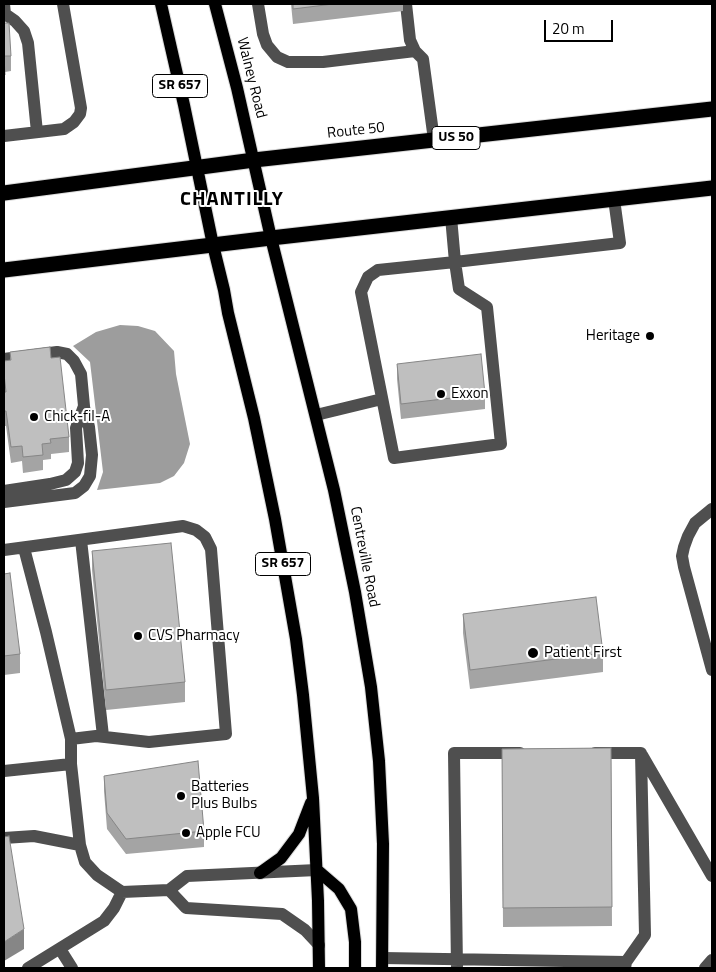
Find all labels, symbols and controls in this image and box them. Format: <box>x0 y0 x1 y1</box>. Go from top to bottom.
scale bar <box>546 10 615 42</box>
text: 20 m <box>552 17 585 40</box>
street label: Walney Road <box>232 36 270 120</box>
road number: SR 657 <box>152 74 208 98</box>
street label: Route 50 <box>326 119 386 143</box>
road number: US 50 <box>432 126 480 150</box>
district label: CHANTILLY <box>179 188 285 212</box>
place label: Heritage <box>586 327 640 345</box>
marker: Heritage <box>644 330 656 342</box>
place label: Exxon <box>451 385 489 403</box>
marker: Exxon <box>435 388 447 400</box>
place label: Chick-fil-A <box>44 408 110 426</box>
marker: Chick-fil-A <box>28 411 40 423</box>
street label: Centreville Road <box>345 505 383 609</box>
road number: SR 657 <box>256 552 310 576</box>
place label: CVS Pharmacy <box>148 627 240 645</box>
marker: CVS Pharmacy <box>132 630 144 642</box>
place label: Patient First <box>544 644 622 662</box>
marker: Patient First <box>526 646 540 660</box>
place label: Batteries Plus Bulbs <box>191 778 257 813</box>
marker: Batteries Plus Bulbs <box>175 790 187 802</box>
place label: Apple FCU <box>196 824 261 842</box>
marker: Apple FCU <box>180 827 192 839</box>

